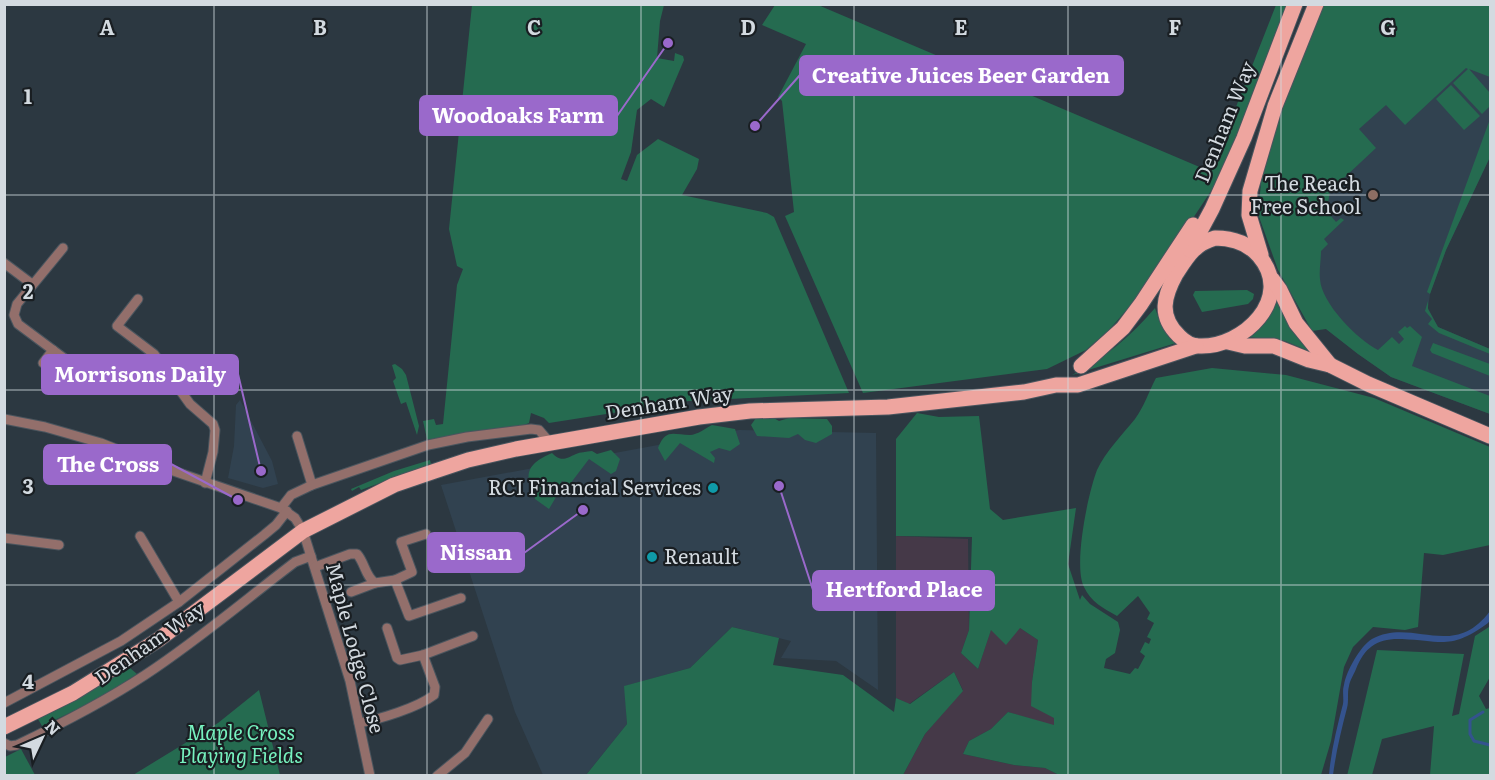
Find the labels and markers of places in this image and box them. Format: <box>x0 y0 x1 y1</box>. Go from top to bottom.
callout: Creative Juices Beer Garden <box>800 56 1123 95</box>
callout: Woodoaks Farm <box>420 96 617 135</box>
place label: The Reach Free School <box>1250 167 1361 220</box>
marker: The Reach Free School <box>1366 188 1380 202</box>
callout: Morrisons Daily <box>42 355 238 394</box>
callout: The Cross <box>44 445 171 484</box>
place label: RCI Financial Services <box>488 471 701 501</box>
marker: RCI Financial Services <box>706 481 720 495</box>
callout: Nissan <box>428 533 524 572</box>
place label: Renault <box>664 540 739 570</box>
marker: Renault <box>645 550 659 564</box>
callout: Hertford Place <box>813 571 994 610</box>

